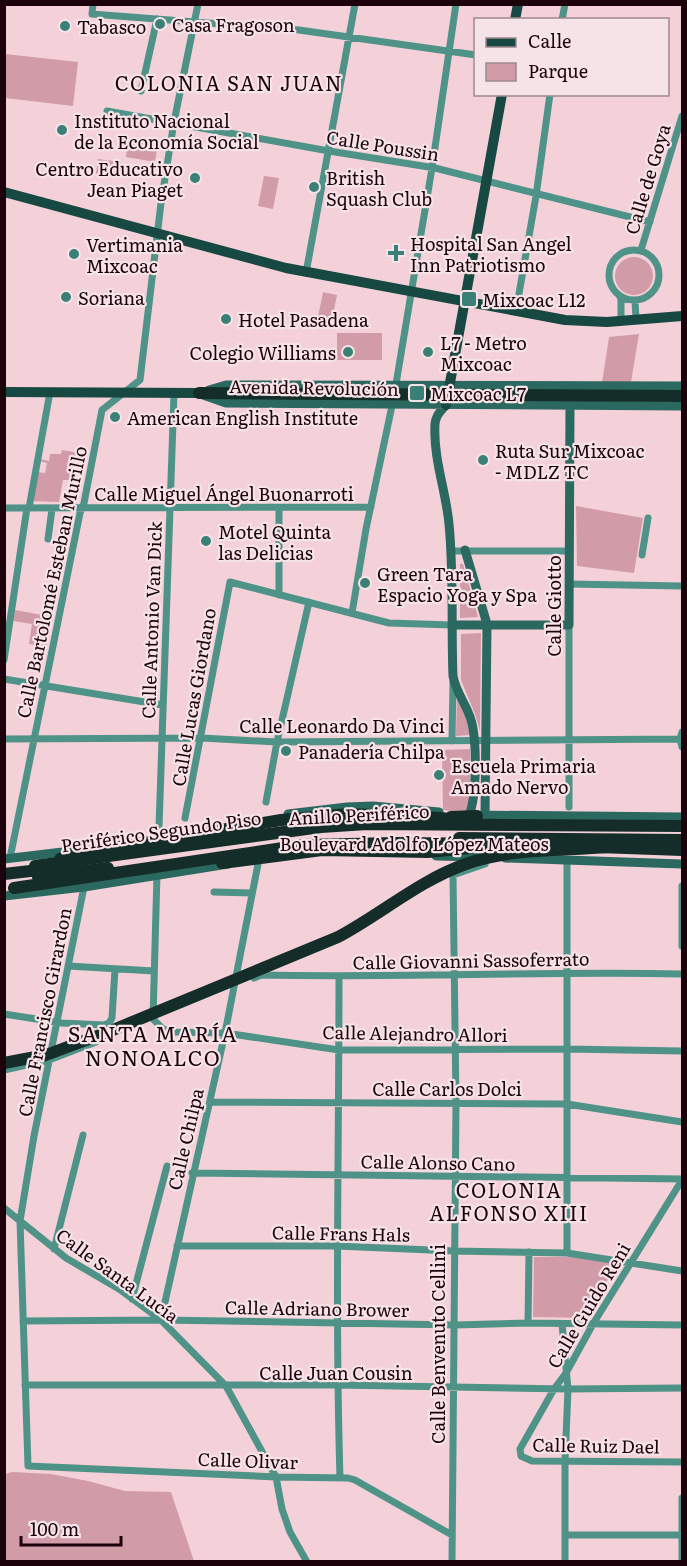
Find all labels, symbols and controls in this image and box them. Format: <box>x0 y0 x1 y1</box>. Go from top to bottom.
place label: Casa Fragoson <box>172 11 295 38</box>
place label: Tabasco <box>77 13 146 40</box>
marker: Casa Fragoson <box>153 17 167 31</box>
legend <box>474 18 669 96</box>
marker: Tabasco <box>58 19 72 33</box>
text: Calle <box>528 27 571 54</box>
text: Parque <box>528 57 588 84</box>
district label: COLONIA SAN JUAN <box>115 67 343 97</box>
place label: Instituto Nacional de la Economía Social <box>74 107 259 155</box>
street label: Calle de Goya <box>617 120 677 238</box>
marker: Instituto Nacional de la Economía Social <box>55 123 69 137</box>
street label: Calle Poussin <box>325 123 441 167</box>
place label: Centro Educativo Jean Piaget <box>35 155 184 203</box>
place label: British Squash Club <box>326 164 432 212</box>
marker: Centro Educativo Jean Piaget <box>188 171 202 185</box>
marker: British Squash Club <box>307 180 321 194</box>
place label: Hospital San Angel Inn Patriotismo <box>410 230 572 278</box>
place label: Vertimania Mixcoac <box>86 231 183 279</box>
marker: Hospital San Angel Inn Patriotismo <box>387 244 405 262</box>
marker: Vertimania Mixcoac <box>67 247 81 261</box>
place label: Soriana <box>78 284 145 311</box>
place label: Mixcoac L12 <box>482 286 585 313</box>
marker: Soriana <box>59 290 73 304</box>
marker: Mixcoac L12 <box>460 290 478 308</box>
place label: Hotel Pasadena <box>238 306 369 333</box>
marker: Hotel Pasadena <box>219 312 233 326</box>
place label: L7 - Metro Mixcoac <box>440 329 527 377</box>
place label: Colegio Williams <box>189 339 336 366</box>
marker: Colegio Williams <box>341 345 355 359</box>
marker: L7 - Metro Mixcoac <box>421 345 435 359</box>
street label: Avenida Revolución <box>229 372 399 402</box>
place label: Mixcoac L7 <box>430 380 526 407</box>
marker: Mixcoac L7 <box>408 384 426 402</box>
place label: American English Institute <box>127 404 358 431</box>
marker: American English Institute <box>108 410 122 424</box>
place label: Ruta Sur Mixcoac - MDLZ TC <box>495 437 644 485</box>
street label: Calle Bartolomé Esteban Murillo <box>9 443 93 721</box>
marker: Ruta Sur Mixcoac - MDLZ TC <box>476 453 490 467</box>
street label: Calle Miguel Ángel Buonarroti <box>94 480 354 507</box>
place label: Motel Quinta las Delicias <box>218 518 331 566</box>
street label: Calle Antonio Van Dick <box>134 520 168 719</box>
marker: Motel Quinta las Delicias <box>199 534 213 548</box>
street label: Calle Giotto <box>540 555 567 657</box>
place label: Green Tara Espacio Yoga y Spa <box>377 560 537 608</box>
marker: Green Tara Espacio Yoga y Spa <box>358 576 372 590</box>
street label: Calle Lucas Giordano <box>164 606 222 788</box>
street label: Calle Leonardo Da Vinci <box>239 712 445 739</box>
place label: Panadería Chilpa <box>298 738 445 765</box>
marker: Panadería Chilpa <box>279 744 293 758</box>
place label: Escuela Primaria Amado Nervo <box>451 752 596 800</box>
marker: Escuela Primaria Amado Nervo <box>432 768 446 782</box>
street label: Anillo Periférico <box>288 797 430 831</box>
street label: Periférico Segundo Piso <box>59 804 263 858</box>
street label: Boulevard Adolfo López Mateos <box>279 830 549 857</box>
street label: Calle Francisco Girardon <box>10 905 78 1119</box>
street label: Calle Giovanni Sassoferrato <box>352 944 590 976</box>
district label: SANTA MARÍA NONOALCO <box>68 1017 238 1072</box>
street label: Calle Alejandro Allori <box>322 1018 508 1048</box>
street label: Calle Carlos Dolci <box>372 1075 522 1102</box>
street label: Calle Chilpa <box>160 1085 210 1193</box>
street label: Calle Alonso Cano <box>360 1147 516 1177</box>
district label: COLONIA ALFONSO XIII <box>429 1174 589 1227</box>
street label: Calle Frans Hals <box>272 1218 410 1248</box>
street label: Calle Santa Lucía <box>51 1221 185 1329</box>
street label: Calle Guido Reni <box>540 1237 636 1373</box>
street label: Calle Benvenuto Cellini <box>424 1244 451 1444</box>
street label: Calle Adriano Brower <box>225 1293 410 1323</box>
street label: Calle Juan Cousin <box>259 1359 413 1386</box>
street label: Calle Ruiz Dael <box>532 1430 660 1460</box>
street label: Calle Olivar <box>197 1445 299 1475</box>
scale bar <box>21 1509 122 1547</box>
text: 100 m <box>30 1515 79 1542</box>

